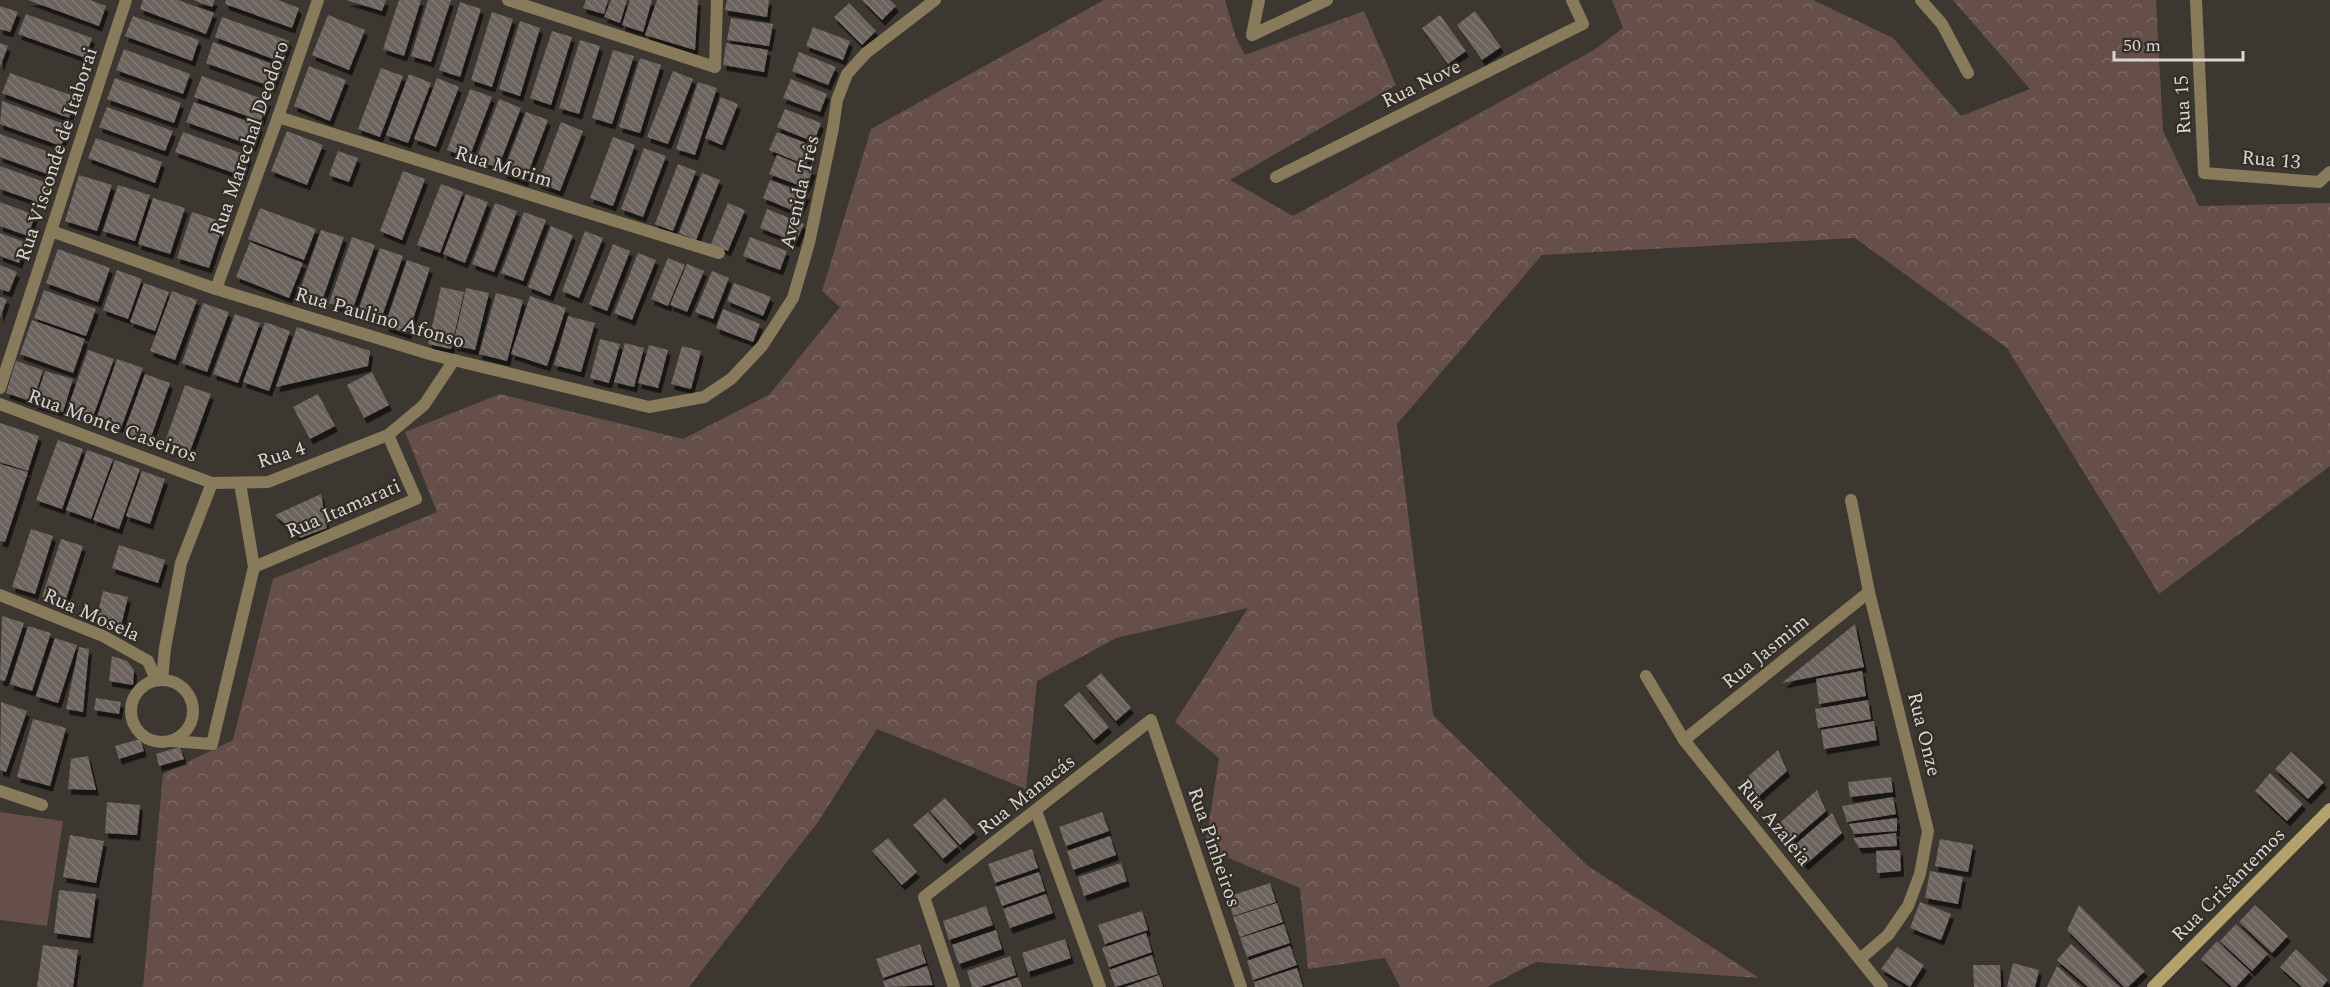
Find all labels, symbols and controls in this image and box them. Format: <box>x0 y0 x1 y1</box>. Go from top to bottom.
scale bar <box>2114 24 2243 62</box>
text: 50 m <box>2123 32 2161 59</box>
street label: Rua Marechal Deodoro <box>203 37 297 240</box>
street label: Rua Visconde de Itaborai <box>8 43 106 265</box>
street label: Rua Nove <box>1377 52 1466 116</box>
street label: Rua 15 <box>2166 75 2200 135</box>
street label: Avenida Três <box>772 132 828 252</box>
street label: Rua Morim <box>451 138 556 196</box>
street label: Rua 13 <box>2240 142 2302 178</box>
street label: Rua Paulino Afonso <box>291 279 468 357</box>
street label: Rua Monte Caseiros <box>23 381 202 471</box>
street label: Rua 4 <box>253 433 309 477</box>
street label: Rua Itamarati <box>281 471 405 547</box>
street label: Rua Mosela <box>38 580 145 650</box>
street label: Rua Jasmim <box>1715 607 1816 697</box>
street label: Rua Onze <box>1899 689 1949 780</box>
street label: Rua Manacás <box>971 747 1082 843</box>
street label: Rua Azaleia <box>1730 772 1819 873</box>
street label: Rua Pinheiros <box>1180 783 1249 911</box>
street label: Rua Crisântemos <box>2165 821 2293 949</box>

